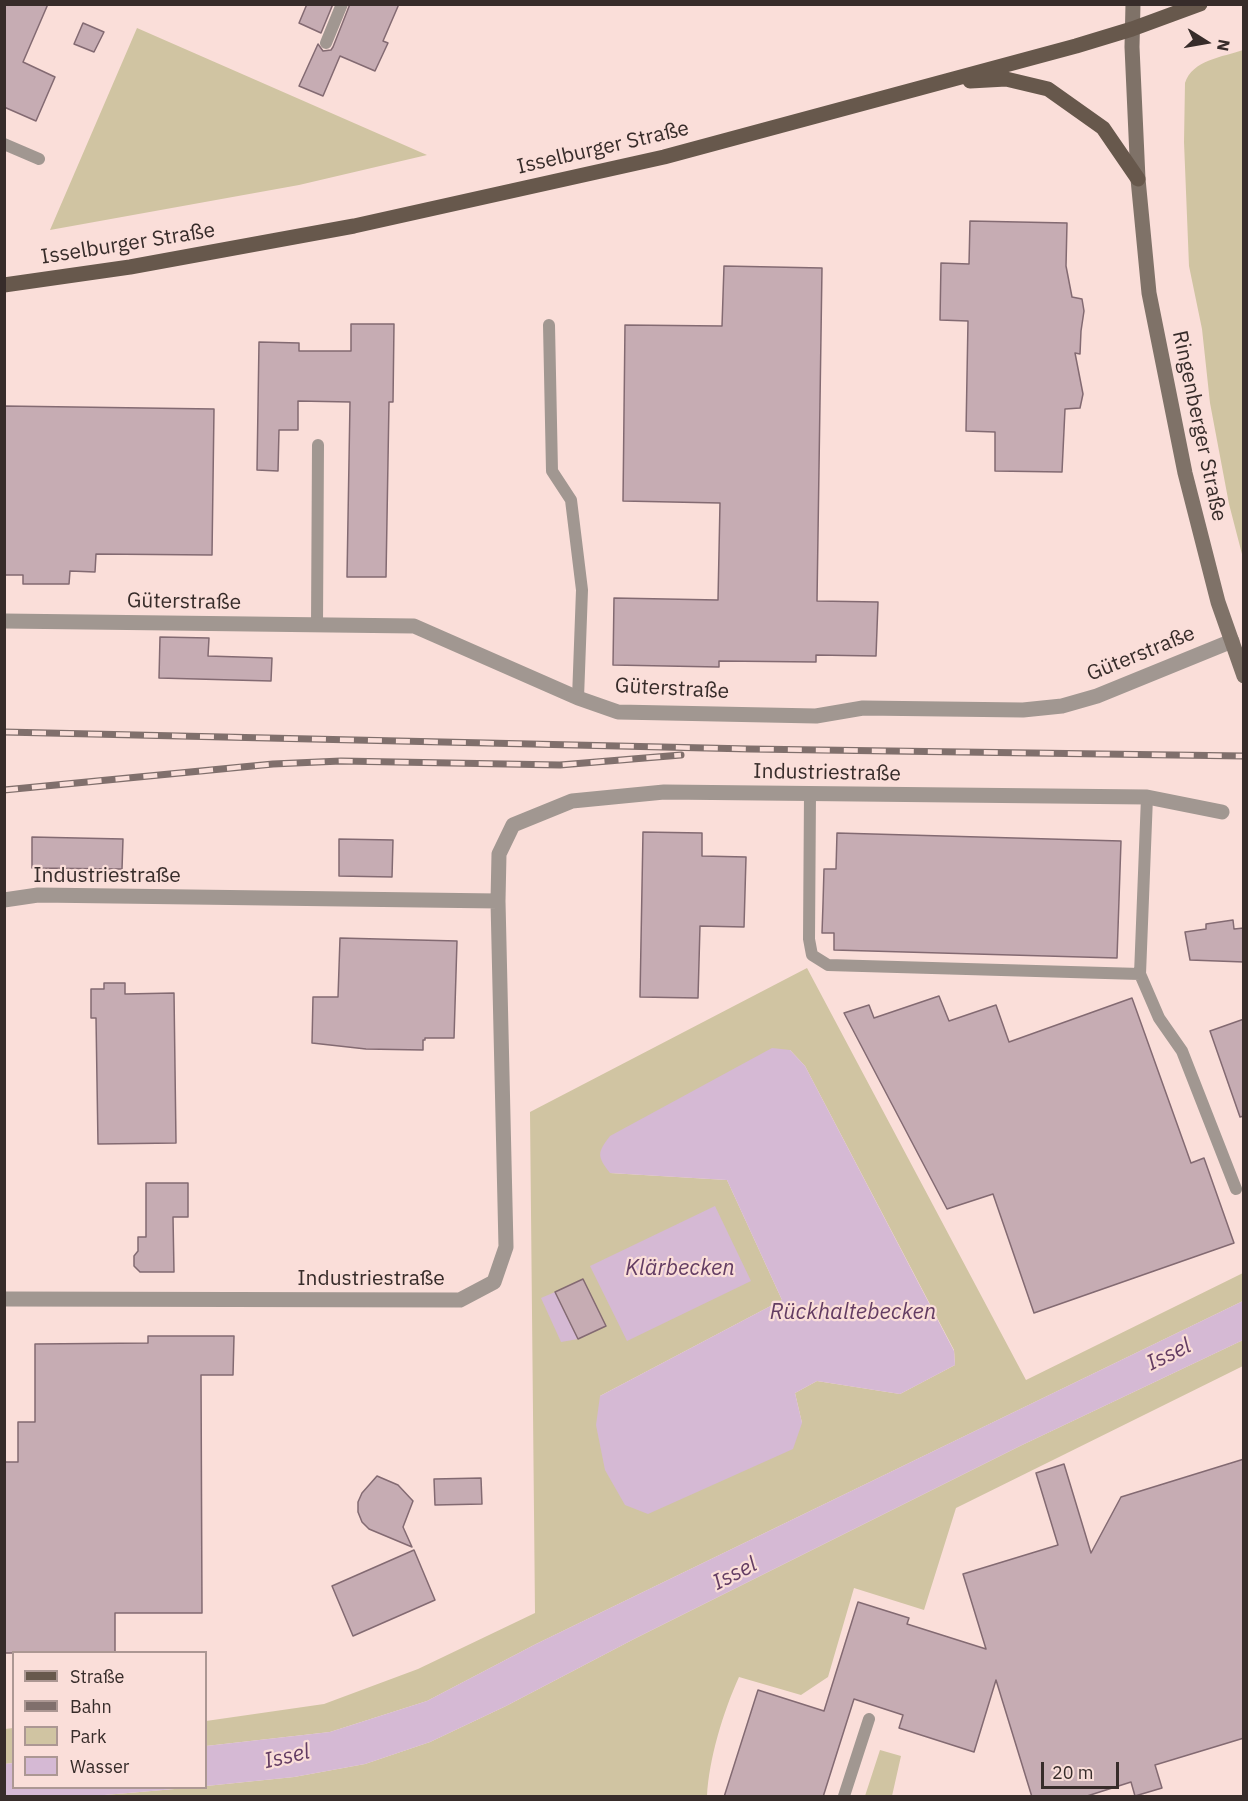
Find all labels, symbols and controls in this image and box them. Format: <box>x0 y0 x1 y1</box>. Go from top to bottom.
north arrow <box>1176 12 1236 72</box>
text: N <box>1213 38 1235 53</box>
street label: Isselburger Straße <box>515 116 691 180</box>
street label: Isselburger Straße <box>39 218 217 270</box>
street label: Ringenberger Straße <box>1166 328 1232 524</box>
street label: Güterstraße <box>127 588 241 616</box>
street label: Güterstraße <box>1083 621 1199 687</box>
street label: Güterstraße <box>614 673 730 705</box>
street label: Industriestraße <box>753 759 901 787</box>
street label: Industriestraße <box>33 863 181 889</box>
water label: Klärbecken <box>625 1256 735 1282</box>
street label: Industriestraße <box>297 1266 445 1292</box>
water label: Rückhaltebecken <box>770 1300 936 1326</box>
water label: Issel <box>1142 1333 1196 1377</box>
water label: Issel <box>708 1552 762 1596</box>
legend <box>12 1651 207 1789</box>
text: Straße <box>70 1665 124 1688</box>
text: Bahn <box>70 1695 112 1718</box>
text: Park <box>70 1725 106 1748</box>
water label: Issel <box>262 1739 312 1775</box>
scale bar <box>1044 1750 1122 1788</box>
text: Wasser <box>70 1755 129 1778</box>
text: 20 m <box>1052 1761 1094 1784</box>

